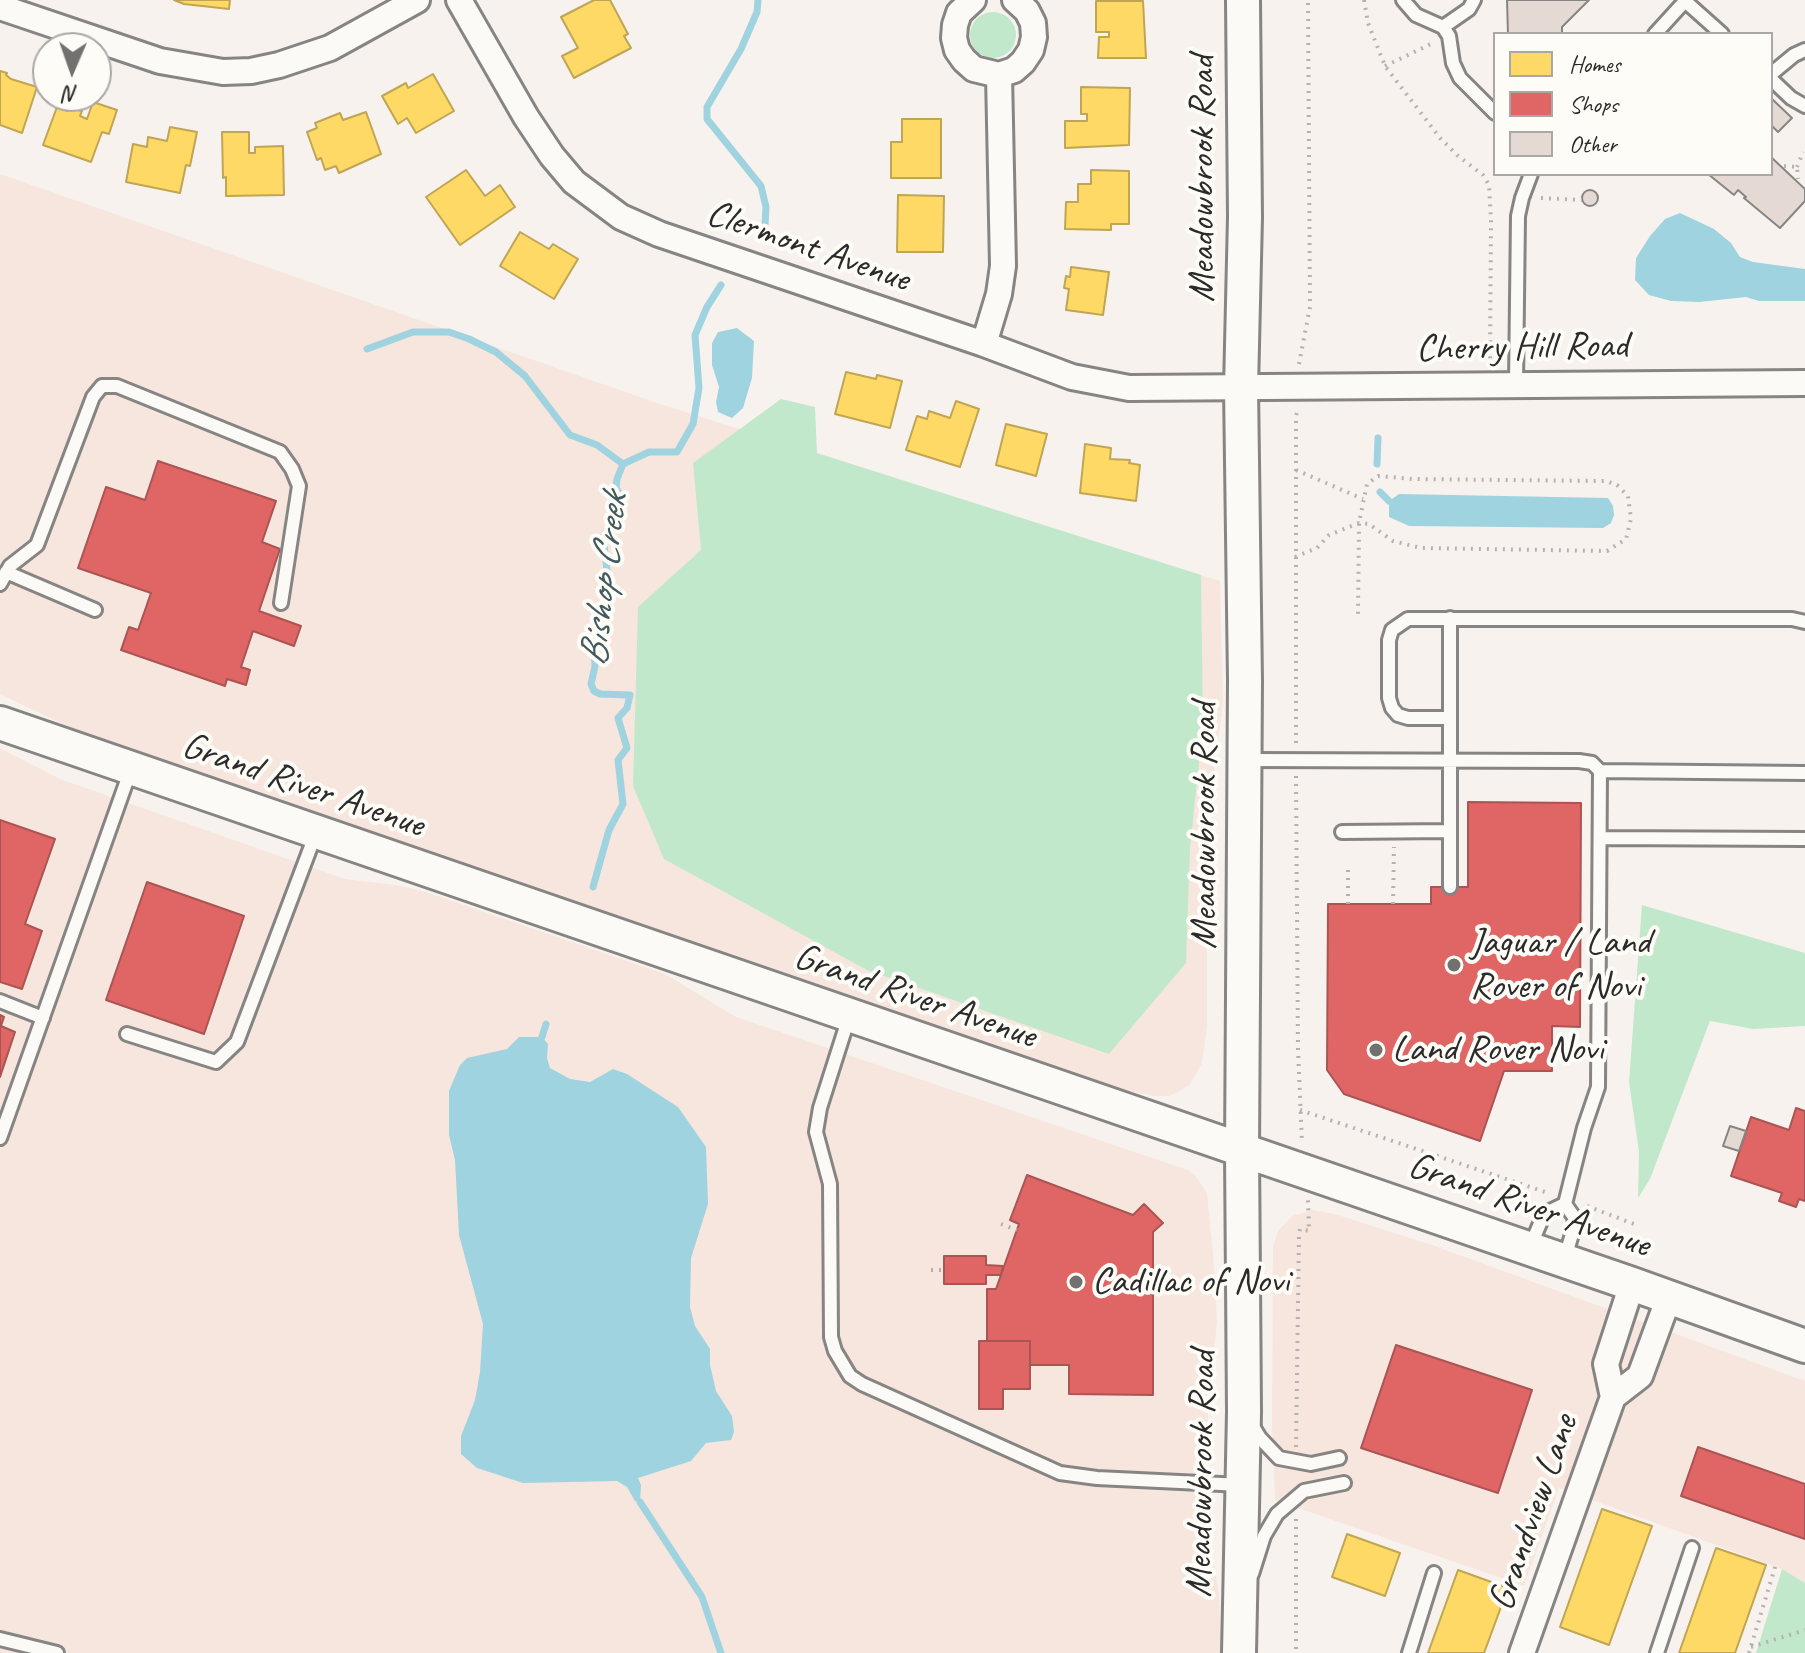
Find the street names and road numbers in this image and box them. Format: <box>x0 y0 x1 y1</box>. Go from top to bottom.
street label: Meadowbrook Road <box>1180 56 1226 302</box>
street label: Clermont Avenue <box>701 191 915 303</box>
street label: Cherry Hill Road <box>1416 323 1628 373</box>
street label: Meadowbrook Road <box>1182 703 1228 949</box>
street label: Grand River Avenue <box>176 723 430 849</box>
street label: Grand River Avenue <box>788 934 1042 1060</box>
street label: Grand River Avenue <box>1402 1143 1656 1269</box>
street label: Meadowbrook Road <box>1177 1350 1227 1598</box>
street label: Grandview Lane <box>1479 1409 1589 1617</box>

